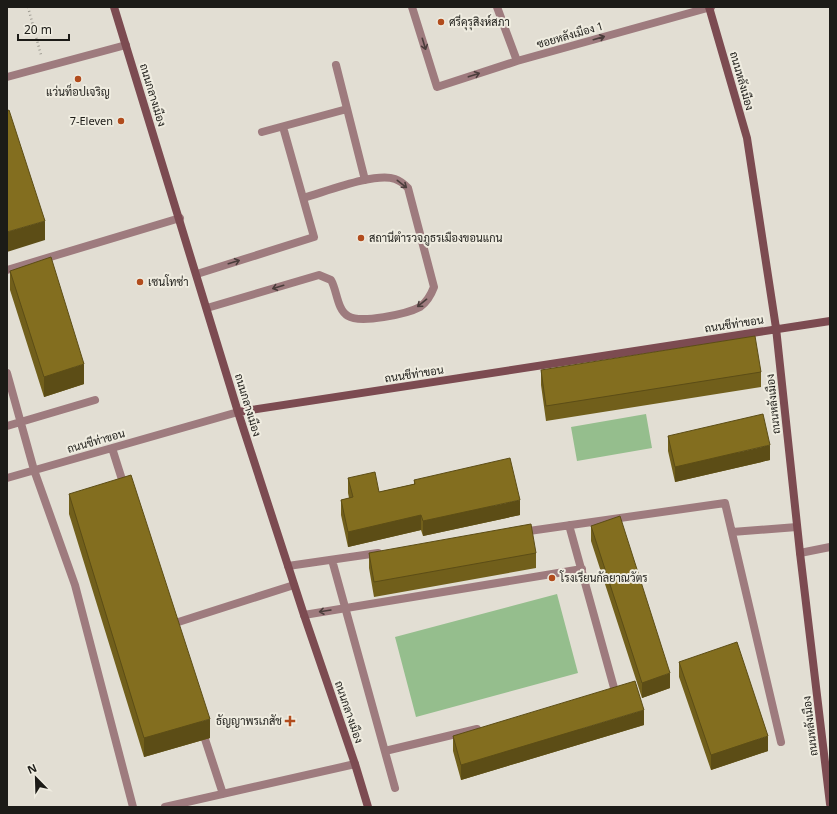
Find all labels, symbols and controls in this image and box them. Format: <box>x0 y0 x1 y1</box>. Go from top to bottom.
place label: ศรีคุรุสิงห์สภา <box>449 14 510 31</box>
scale bar <box>18 16 69 42</box>
marker: ศรีคุรุสิงห์สภา <box>436 17 446 27</box>
street label: ซอยหลังเมือง 1 <box>535 18 605 51</box>
text: 20 m <box>24 21 52 38</box>
one-way arrow <box>592 34 605 41</box>
one-way arrow <box>421 38 428 51</box>
street label: ถนนหลังเมือง <box>727 50 758 112</box>
street label: ถนนกลางเมือง <box>137 62 170 128</box>
one-way arrow <box>468 71 481 78</box>
marker: แว่นท็อปเจริญ <box>73 74 83 84</box>
place label: แว่นท็อปเจริญ <box>46 83 110 99</box>
place label: 7-Eleven <box>70 113 113 128</box>
marker: 7-Eleven <box>116 116 126 126</box>
one-way arrow <box>397 180 408 188</box>
place label: สถานีตำรวจภูธรเมืองขอนแกน <box>369 230 503 246</box>
marker: สถานีตำรวจภูธรเมืองขอนแกน <box>356 233 366 243</box>
one-way arrow <box>228 258 240 266</box>
place label: เซนโทซ่า <box>148 274 189 289</box>
marker: เซนโทซ่า <box>135 277 145 287</box>
one-way arrow <box>271 284 284 291</box>
one-way arrow <box>417 299 428 308</box>
street label: ถนนชีท่าขอน <box>703 311 765 336</box>
street label: ถนนชีท่าขอน <box>383 361 445 386</box>
street label: ถนนกลางเมือง <box>232 372 265 438</box>
street label: ถนนหลังเมือง <box>762 373 783 435</box>
street label: ถนนชีท่าขอน <box>65 425 127 456</box>
place label: โรงเรียนกัลยาณวัตร <box>559 570 648 585</box>
marker: โรงเรียนกัลยาณวัตร <box>547 573 557 583</box>
one-way arrow <box>318 607 331 615</box>
street label: ถนนกลางเมือง <box>332 679 367 745</box>
street label: ถนนหลังเมือง <box>798 695 821 757</box>
place label: ธัญญาพรเภสัช <box>216 713 282 728</box>
marker: ธัญญาพรเภสัช <box>285 716 295 726</box>
north arrow <box>16 758 56 798</box>
text: N <box>25 760 39 777</box>

